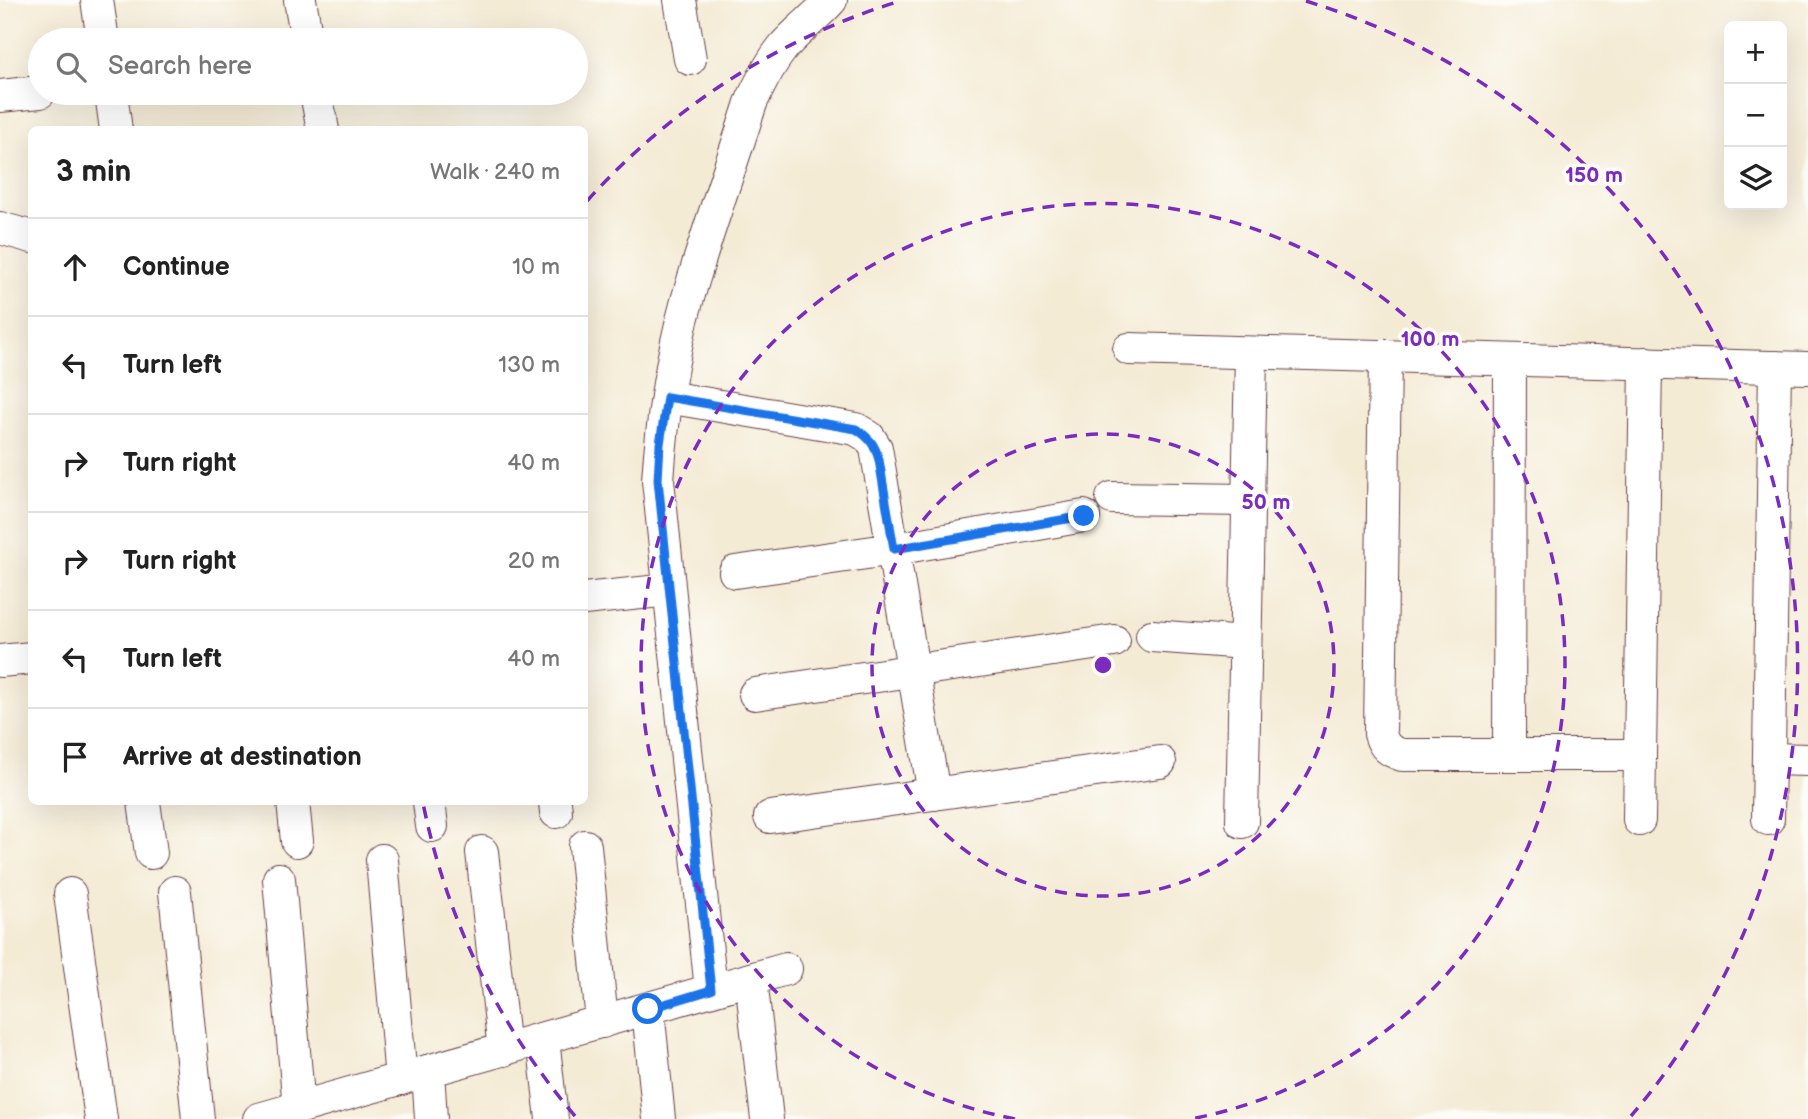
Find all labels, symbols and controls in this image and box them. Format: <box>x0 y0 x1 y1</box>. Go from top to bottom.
map controls <box>1724 21 1787 210</box>
button: + <box>1724 21 1787 84</box>
search box <box>28 28 588 105</box>
icon: search <box>52 48 90 86</box>
text: Search here <box>108 51 252 82</box>
button: − <box>1724 84 1787 147</box>
button: layers <box>1724 147 1787 210</box>
text: 3 min <box>56 154 131 190</box>
text: Walk · 240 m <box>430 158 560 186</box>
text: 150 m <box>1565 163 1623 188</box>
icon: ahead <box>56 248 94 286</box>
text: Continue <box>123 252 230 283</box>
text: 10 m <box>512 253 560 281</box>
text: 100 m <box>1401 327 1459 352</box>
icon: left <box>56 346 94 384</box>
text: Turn left <box>123 350 222 381</box>
text: 130 m <box>498 351 560 379</box>
icon: right <box>56 444 94 482</box>
text: Turn right <box>123 448 236 479</box>
text: 40 m <box>507 449 560 477</box>
text: 50 m <box>1242 490 1290 515</box>
route end <box>1068 500 1099 531</box>
icon: right <box>56 542 94 580</box>
text: Turn right <box>123 546 236 577</box>
text: 20 m <box>508 547 560 575</box>
icon: left <box>56 640 94 678</box>
text: Turn left <box>123 644 222 675</box>
text: 40 m <box>507 645 560 673</box>
centre of rings <box>1091 653 1115 677</box>
icon: arrive <box>56 738 94 776</box>
text: Arrive at destination <box>123 742 362 773</box>
route start <box>632 993 663 1024</box>

